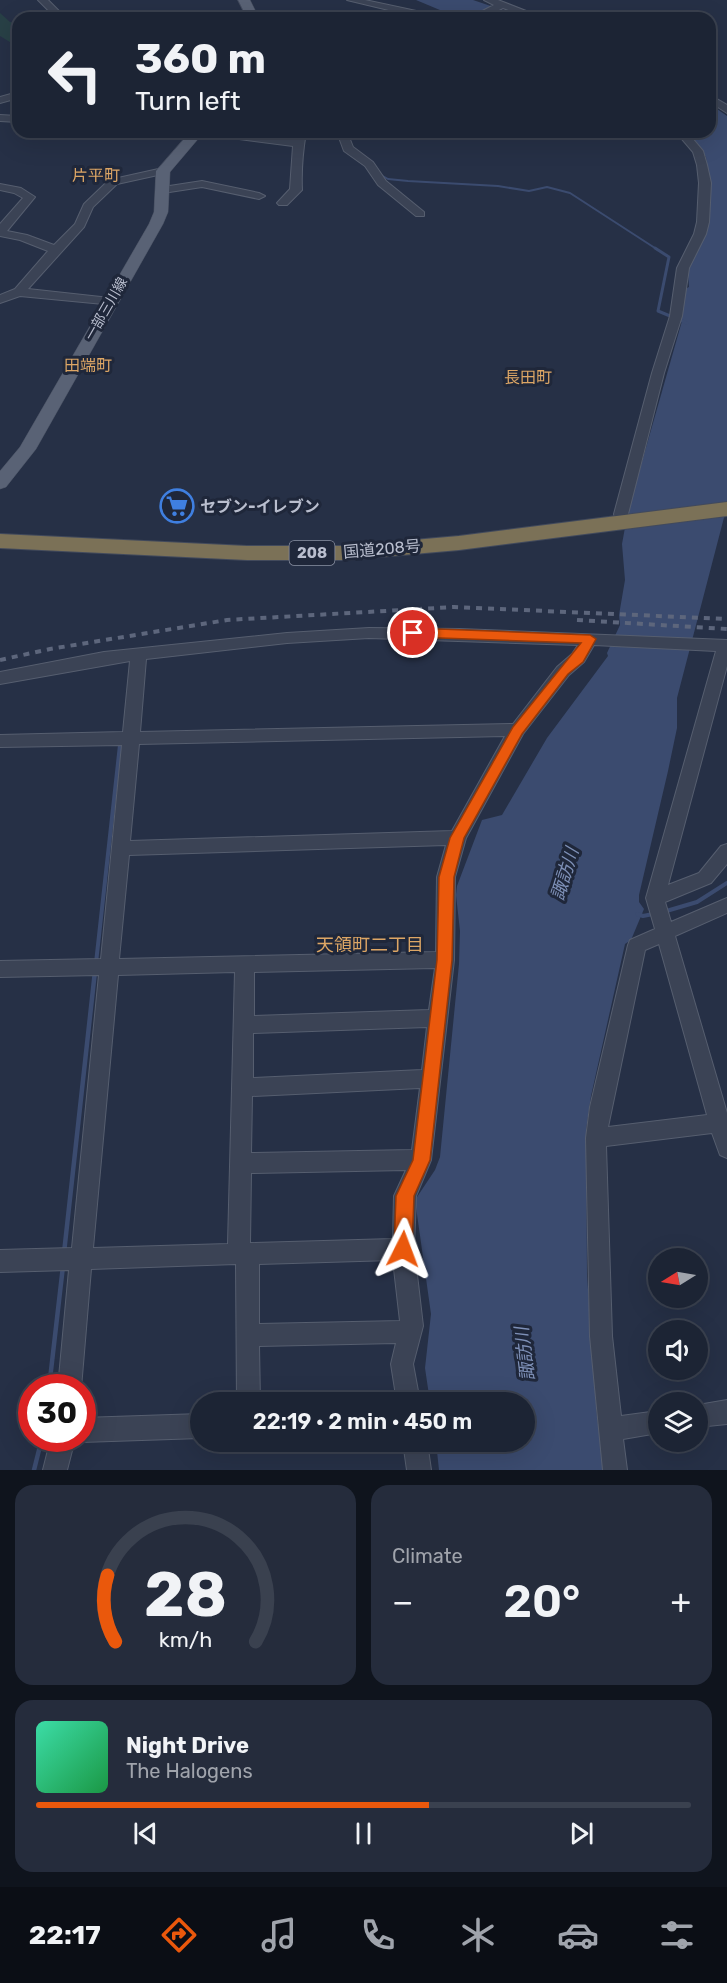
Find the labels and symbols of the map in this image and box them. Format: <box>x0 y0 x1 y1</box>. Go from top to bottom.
district label: 片平町 <box>72 166 120 185</box>
street label: 一部三川線 <box>81 274 131 344</box>
district label: 田端町 <box>64 356 112 375</box>
district label: 長田町 <box>504 368 552 387</box>
supermarket icon: セブン-イレブン <box>159 488 195 524</box>
place label: セブン-イレブン <box>200 497 320 516</box>
street label: 国道208号 <box>342 536 422 562</box>
road number: 208 <box>290 541 334 565</box>
pin <box>387 607 438 658</box>
water label: 諏訪川 <box>547 843 584 903</box>
district label: 天領町二丁目 <box>316 934 424 956</box>
position arrow <box>371 1217 435 1281</box>
north arrow <box>648 1248 708 1308</box>
water label: 諏訪川 <box>511 1324 539 1382</box>
speed limit sign: 30 <box>18 1374 96 1452</box>

